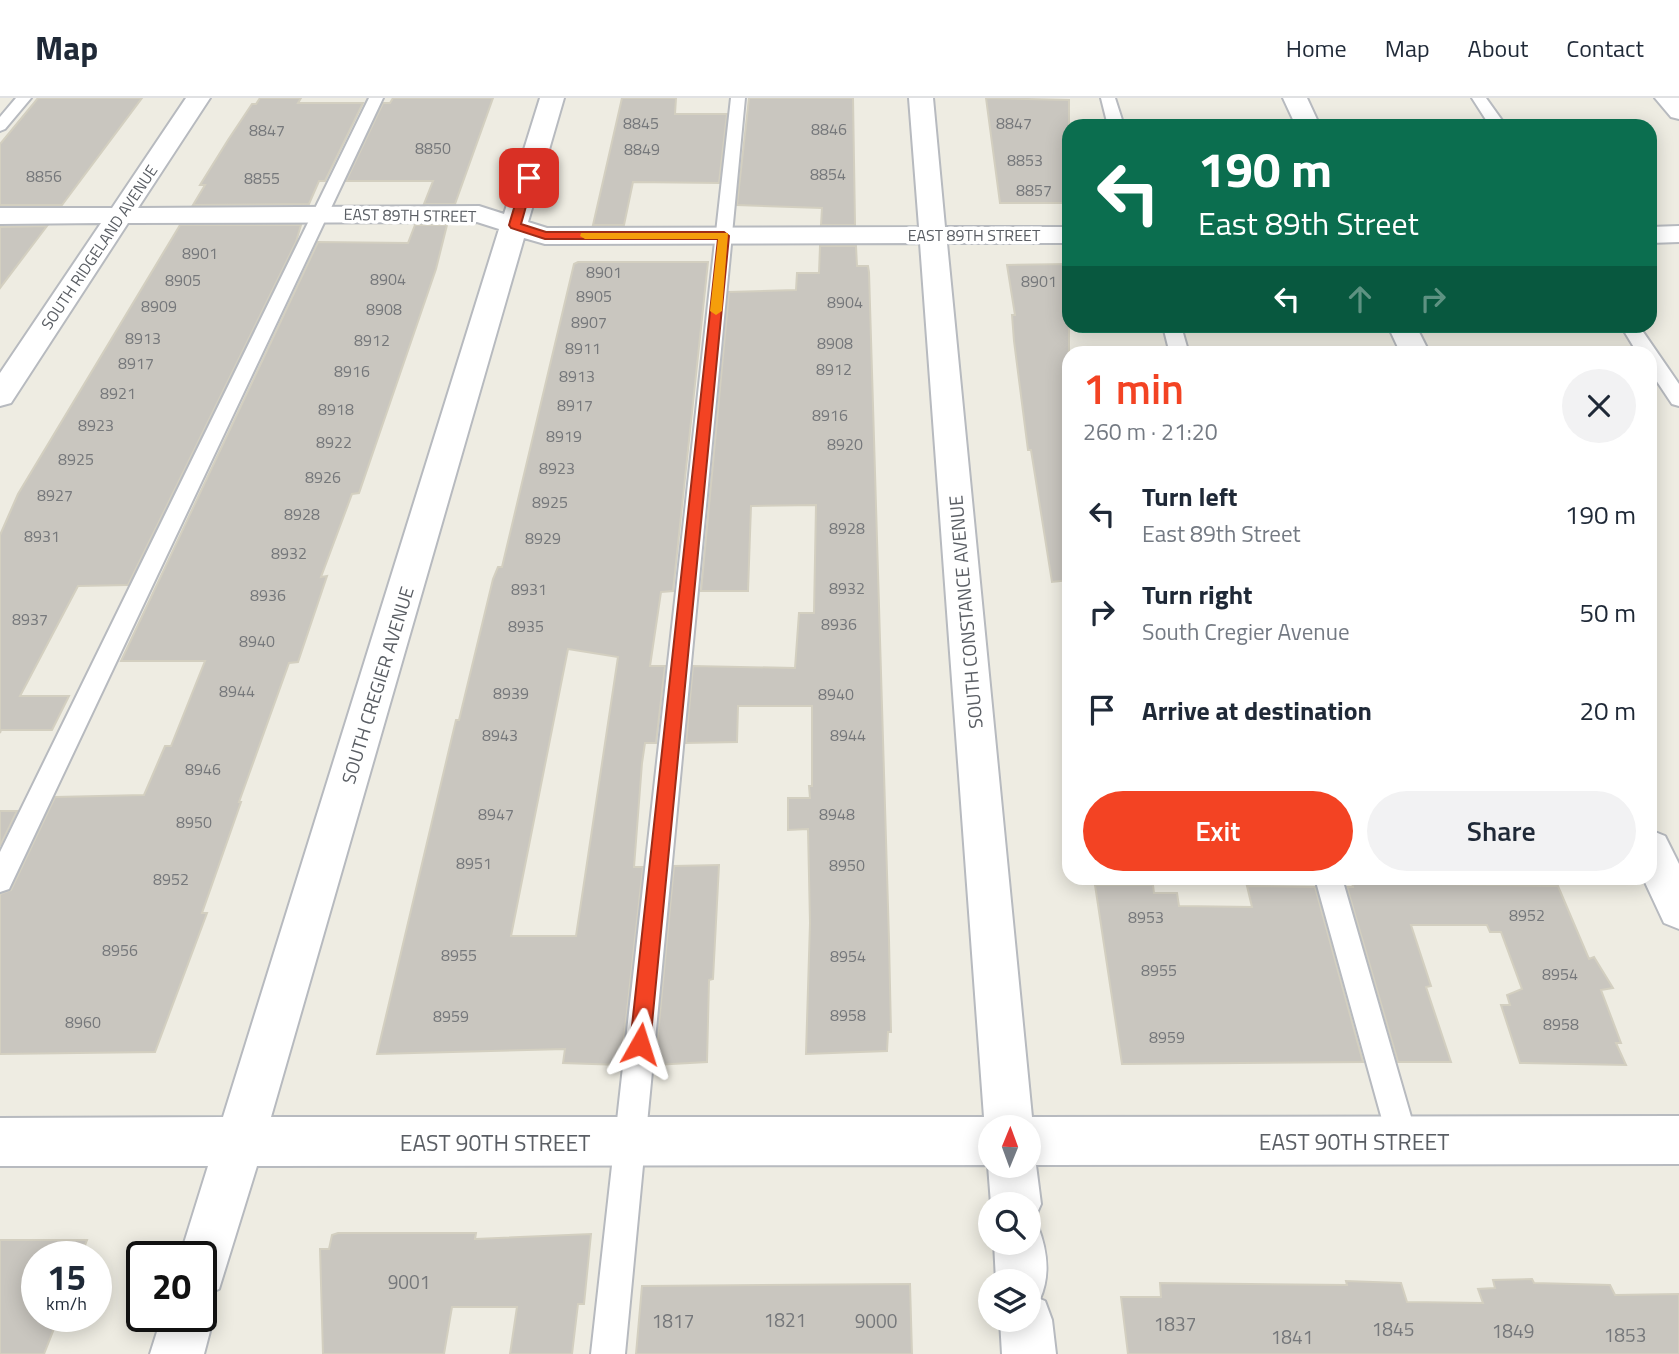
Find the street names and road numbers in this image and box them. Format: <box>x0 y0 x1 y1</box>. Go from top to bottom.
street label: SOUTH RIDGELAND AVENUE <box>35 160 163 334</box>
street label: EAST 89TH STREET <box>344 202 477 228</box>
street label: EAST 89TH STREET <box>908 223 1041 247</box>
street label: SOUTH CONSTANCE AVENUE <box>940 494 990 730</box>
street label: SOUTH CREGIER AVENUE <box>333 583 421 787</box>
street label: EAST 90TH STREET <box>1259 1124 1449 1159</box>
street label: EAST 90TH STREET <box>400 1125 590 1160</box>

